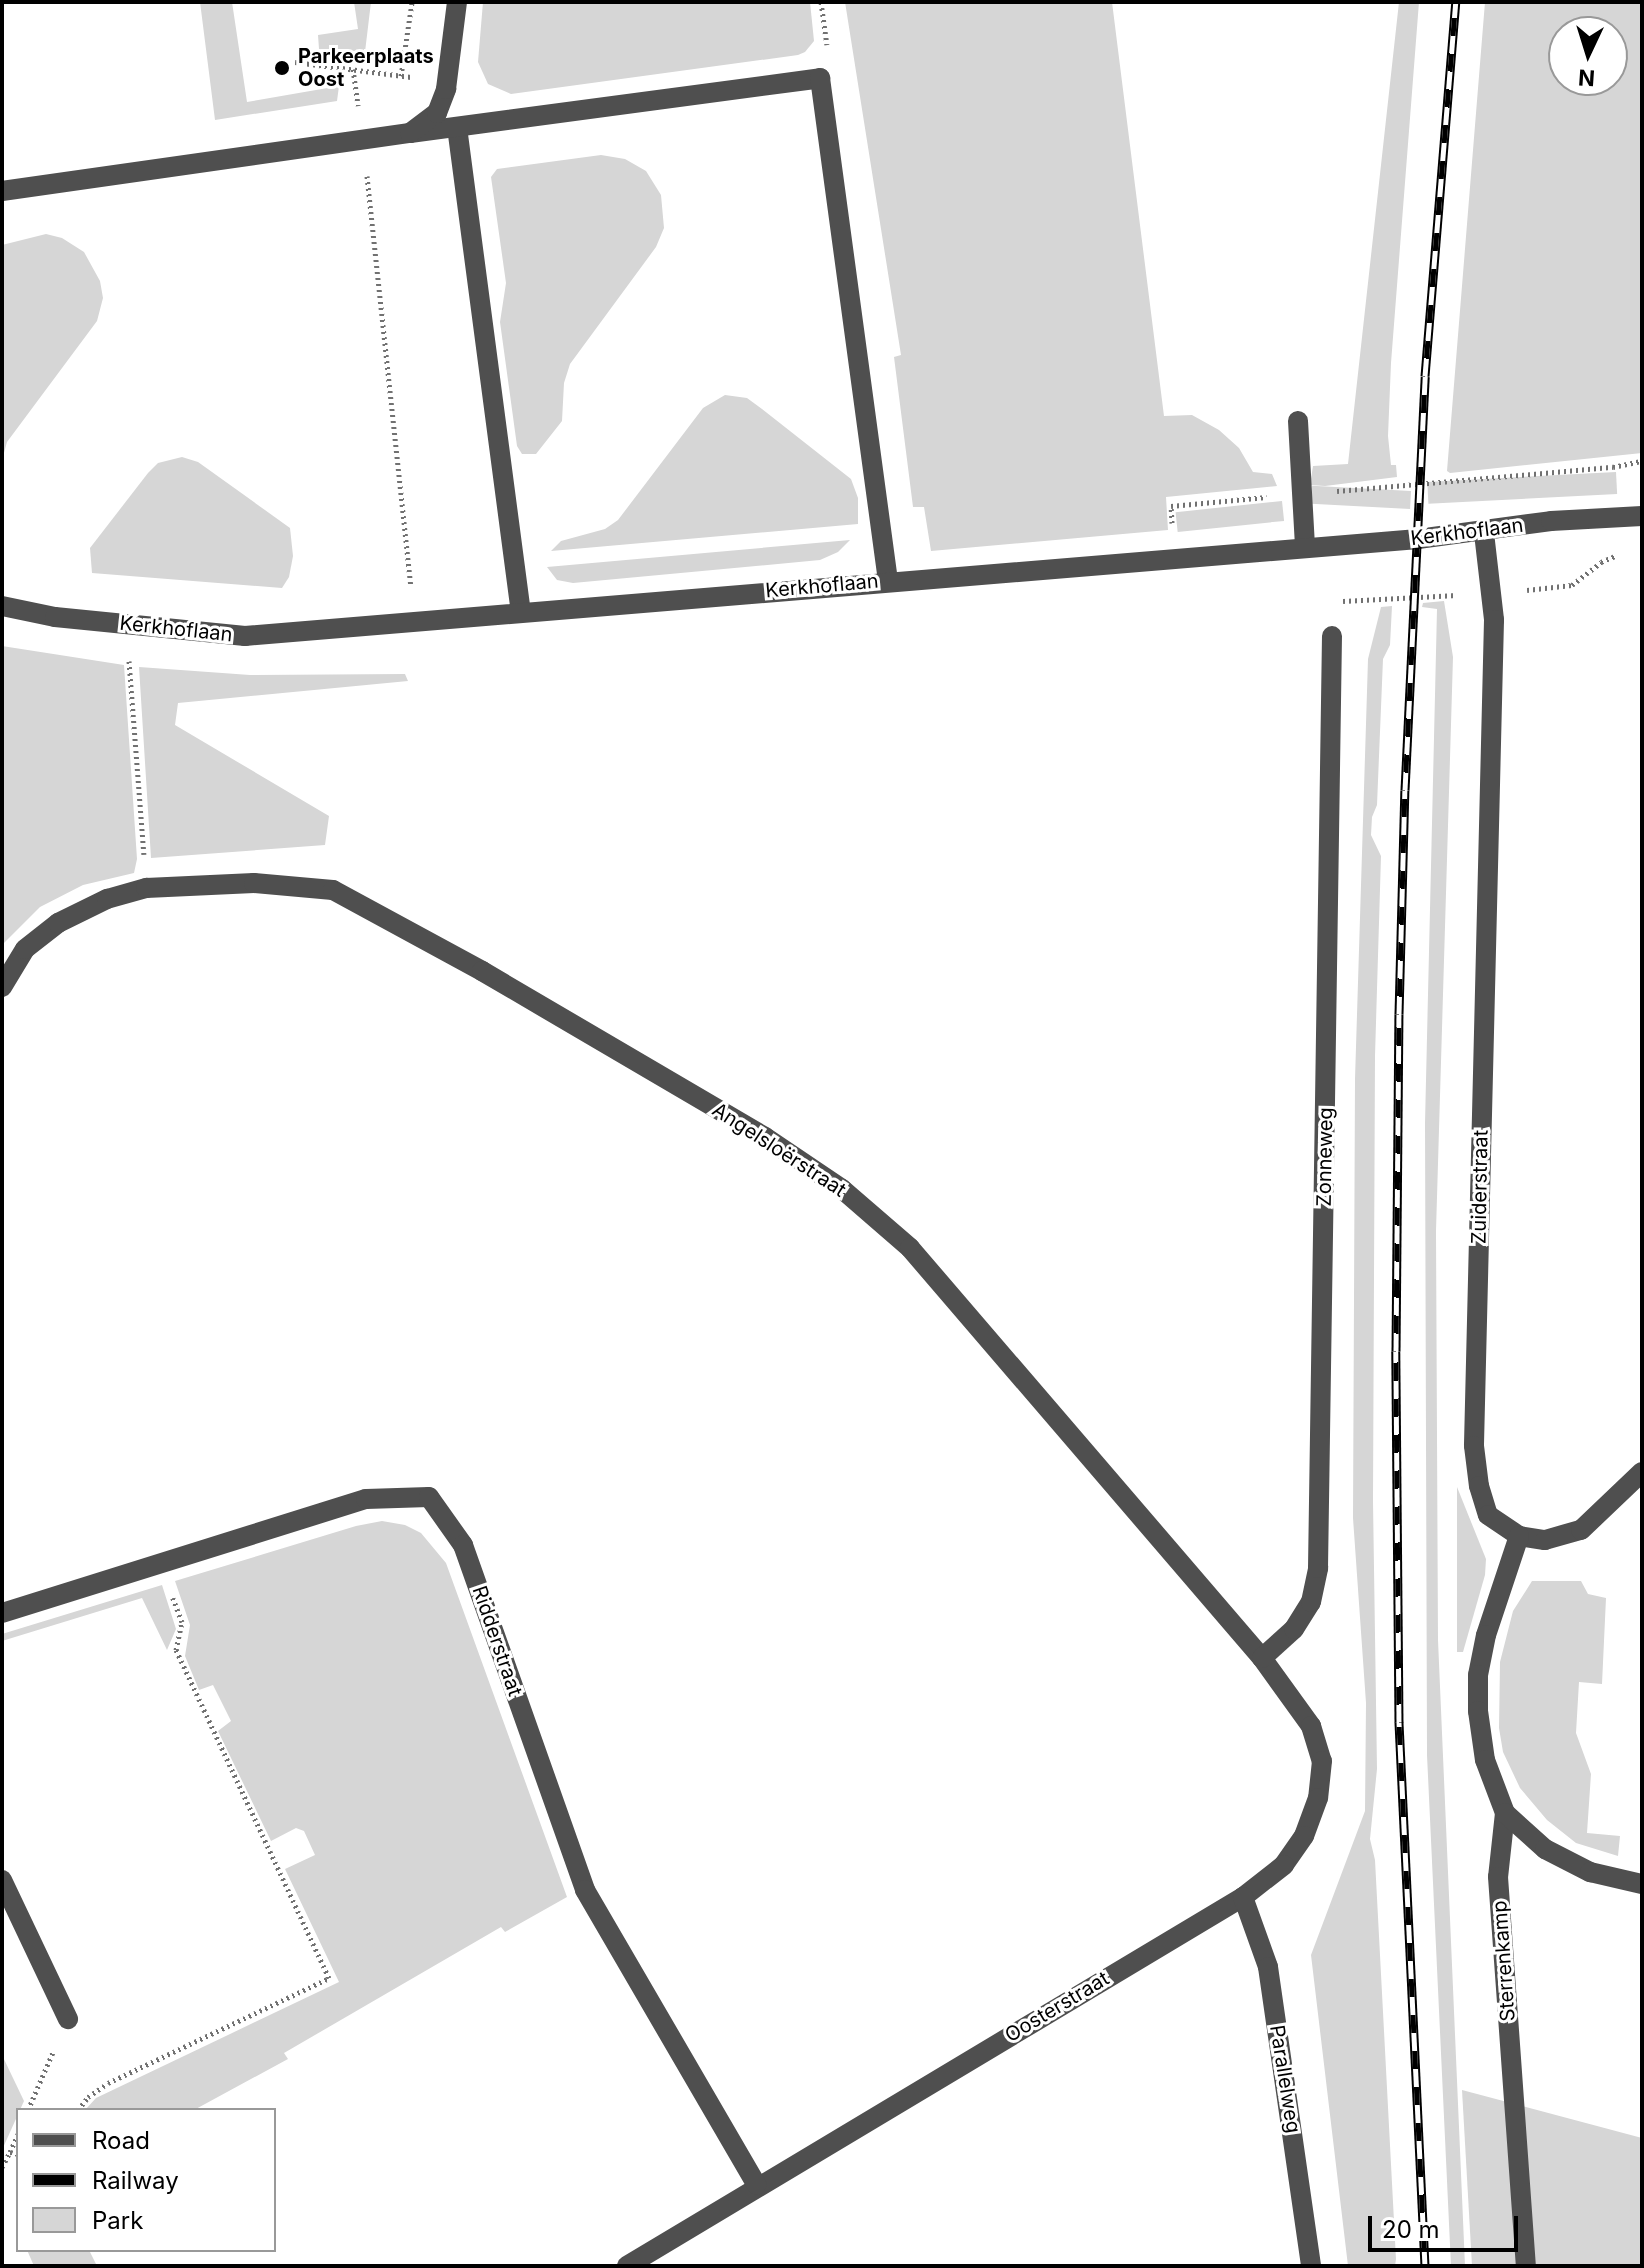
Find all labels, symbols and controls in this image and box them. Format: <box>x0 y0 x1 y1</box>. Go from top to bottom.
north arrow <box>1548 16 1628 96</box>
place label: Parkeerplaats Oost <box>298 44 434 91</box>
marker: Parkeerplaats Oost <box>273 59 291 77</box>
text: N <box>1577 64 1596 92</box>
street label: Kerkhoflaan <box>1409 513 1525 551</box>
street label: Kerkhoflaan <box>764 569 880 603</box>
street label: Kerkhoflaan <box>118 611 234 647</box>
street label: Angelsloërstraat <box>708 1098 850 1202</box>
street label: Zonneweg <box>1312 1107 1338 1207</box>
street label: Zuiderstraat <box>1467 1130 1493 1244</box>
street label: Ridderstraat <box>467 1583 527 1699</box>
street label: Sterrenkamp <box>1488 1900 1520 2022</box>
street label: Oosterstraat <box>1001 1967 1113 2047</box>
street label: Parallelweg <box>1265 2023 1305 2135</box>
legend <box>16 2108 276 2252</box>
text: Road <box>92 2126 150 2155</box>
text: Railway <box>92 2166 179 2195</box>
scale bar <box>1372 2200 1522 2250</box>
text: Park <box>92 2206 143 2235</box>
text: 20 m <box>1382 2215 1440 2244</box>

